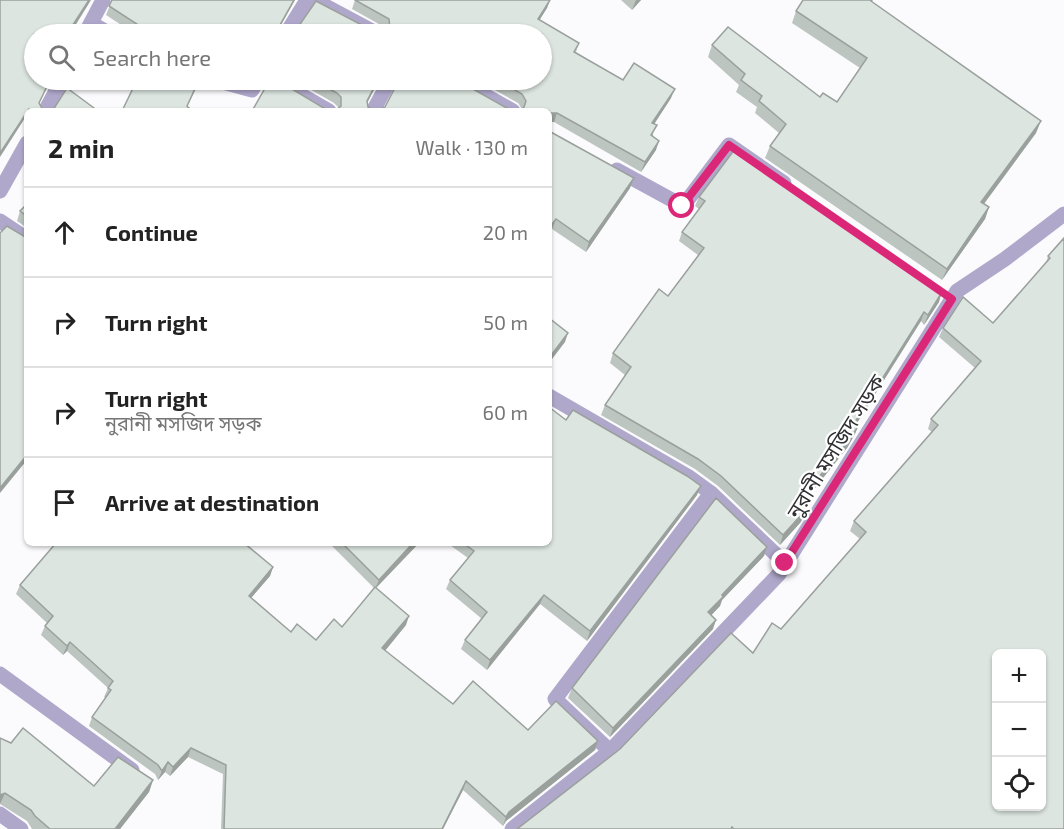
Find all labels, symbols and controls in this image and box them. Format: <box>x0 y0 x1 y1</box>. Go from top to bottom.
search box <box>24 24 552 90</box>
icon: search <box>45 41 78 74</box>
text: Search here <box>93 44 211 70</box>
text: 2 min <box>48 132 114 163</box>
text: Walk · 130 m <box>416 135 528 159</box>
route start <box>668 192 694 218</box>
icon: ahead <box>48 216 81 249</box>
text: Continue <box>105 219 198 245</box>
text: 20 m <box>483 220 528 244</box>
icon: right <box>48 306 81 339</box>
text: Turn right <box>105 309 207 335</box>
text: 50 m <box>483 310 528 334</box>
street label: নুরানী মসজিদ সড়ক <box>780 369 891 524</box>
text: Turn right <box>105 385 207 411</box>
icon: right <box>48 396 81 429</box>
text: 60 m <box>483 400 528 424</box>
text: নুরানী মসজিদ সড়ক <box>105 411 262 435</box>
icon: arrive <box>48 486 81 519</box>
text: Arrive at destination <box>105 489 319 515</box>
route end <box>771 549 797 575</box>
map controls <box>992 649 1046 811</box>
button: + <box>992 649 1046 703</box>
button: − <box>992 703 1046 757</box>
button: locate <box>992 757 1046 811</box>

